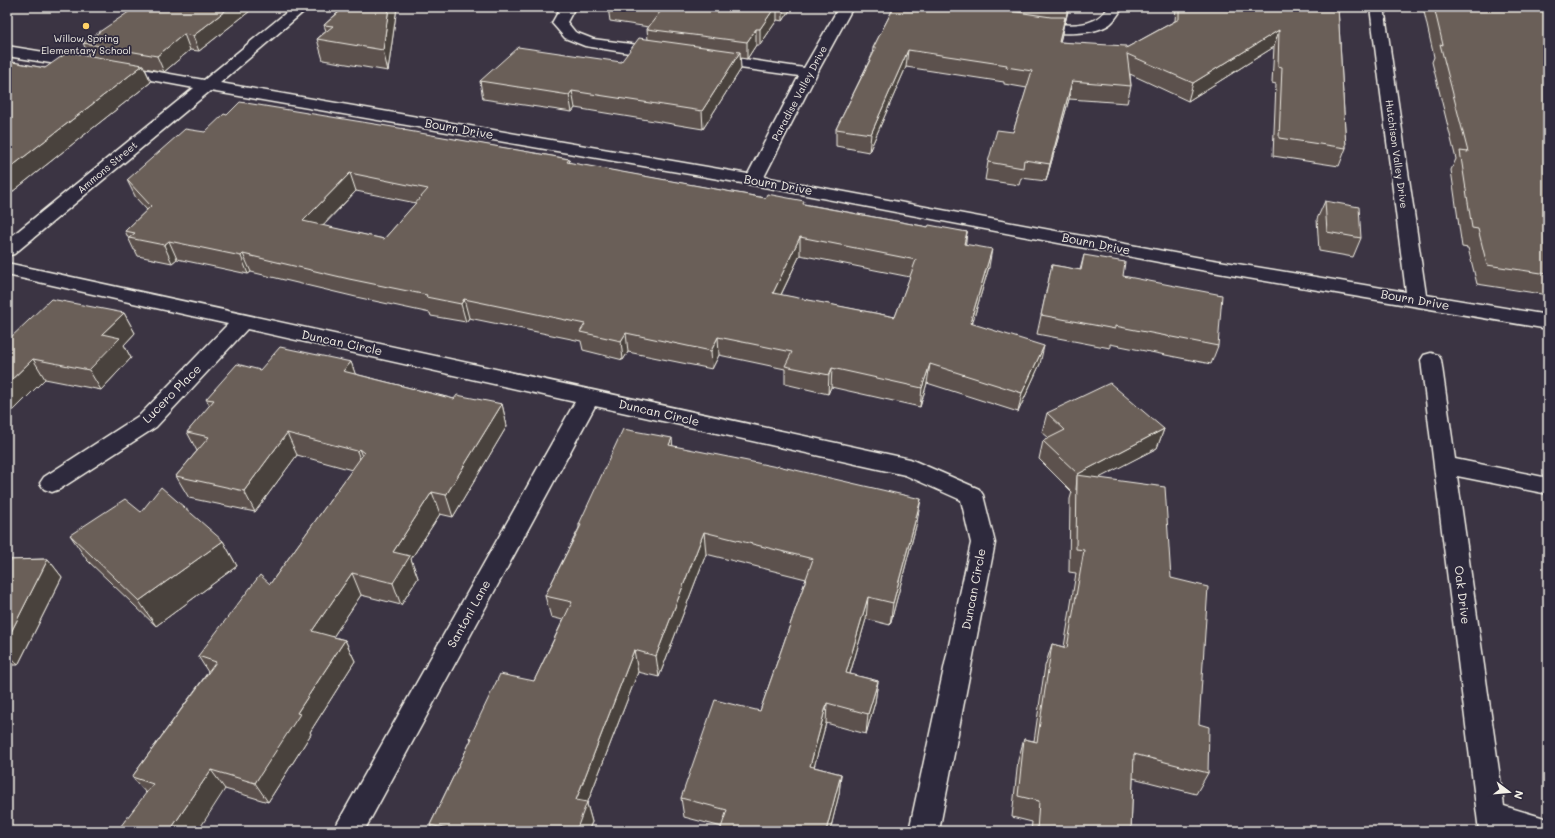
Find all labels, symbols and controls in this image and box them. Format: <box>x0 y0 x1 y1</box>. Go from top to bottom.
marker: Willow Spring Elementary School <box>81 21 91 31</box>
place label: Willow Spring Elementary School <box>41 31 131 57</box>
street label: Paradise Valley Drive <box>768 43 830 143</box>
street label: Hutchison Valley Drive <box>1382 99 1412 209</box>
street label: Bourn Drive <box>424 114 495 142</box>
street label: Ammons Street <box>74 138 140 196</box>
street label: Bourn Drive <box>743 170 814 198</box>
street label: Bourn Drive <box>1061 229 1132 257</box>
street label: Bourn Drive <box>1380 285 1451 313</box>
street label: Duncan Circle <box>300 326 384 358</box>
street label: Lucero Place <box>139 361 204 426</box>
street label: Duncan Circle <box>617 395 701 429</box>
street label: Duncan Circle <box>957 547 989 631</box>
street label: Oak Drive <box>1451 565 1475 625</box>
street label: Santoni Lane <box>443 577 493 650</box>
north arrow <box>1489 772 1529 812</box>
text: N <box>1511 789 1527 801</box>

